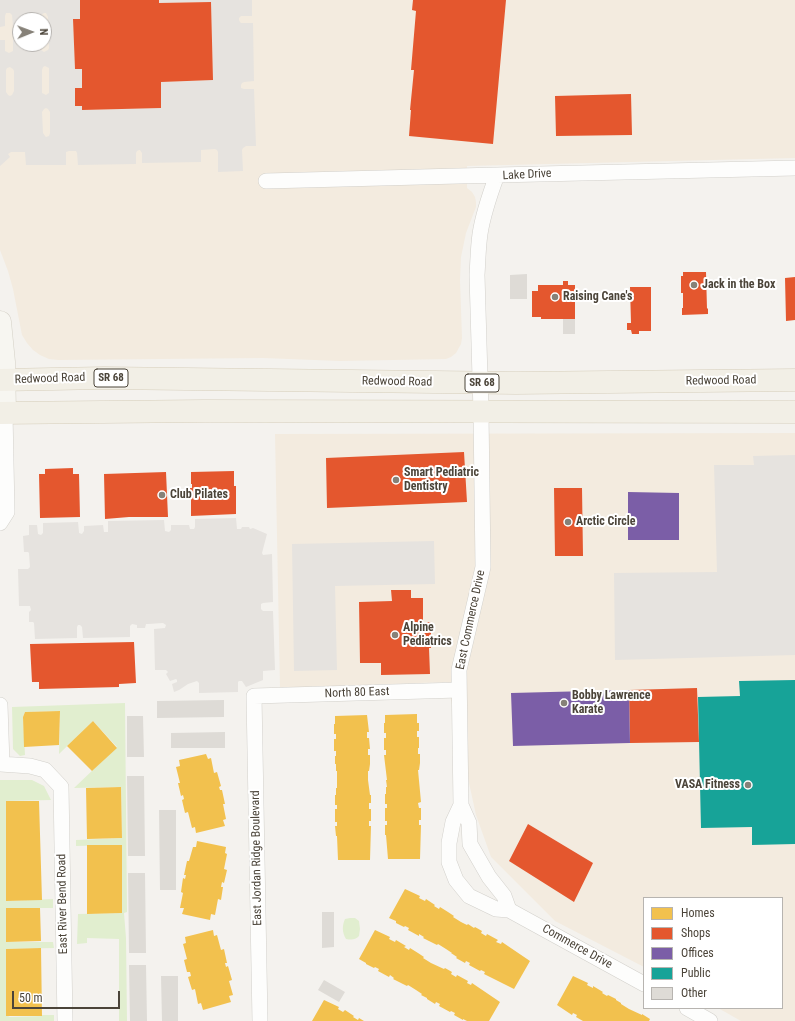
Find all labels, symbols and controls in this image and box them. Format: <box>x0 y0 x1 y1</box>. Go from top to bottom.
north arrow <box>12 12 52 52</box>
text: N <box>37 28 50 35</box>
street label: Lake Drive <box>502 167 552 183</box>
place label: Jack in the Box <box>702 278 775 292</box>
marker: Jack in the Box <box>689 280 699 290</box>
place label: Raising Cane's <box>563 290 632 304</box>
marker: Raising Cane's <box>550 292 560 302</box>
road number: SR 68 <box>94 369 128 387</box>
street label: Redwood Road <box>14 371 86 387</box>
street label: Redwood Road <box>686 373 756 389</box>
street label: Redwood Road <box>362 374 432 390</box>
road number: SR 68 <box>465 374 499 392</box>
place label: Smart Pediatric Dentistry <box>404 466 479 494</box>
marker: Smart Pediatric Dentistry <box>391 475 401 485</box>
place label: Club Pilates <box>170 488 228 502</box>
marker: Club Pilates <box>157 490 167 500</box>
place label: Arctic Circle <box>576 515 636 529</box>
marker: Arctic Circle <box>563 517 573 527</box>
street label: East Commerce Drive <box>453 569 489 671</box>
place label: Alpine Pediatrics <box>403 621 452 649</box>
marker: Alpine Pediatrics <box>390 630 400 640</box>
street label: North 80 East <box>324 685 390 701</box>
place label: Bobby Lawrence Karate <box>572 689 650 717</box>
marker: Bobby Lawrence Karate <box>559 698 569 708</box>
place label: VASA Fitness <box>675 778 740 792</box>
marker: VASA Fitness <box>743 780 753 790</box>
street label: East Jordan Ridge Boulevard <box>249 790 265 926</box>
street label: East River Bend Road <box>55 854 71 954</box>
legend <box>643 897 783 1009</box>
text: Homes <box>681 906 715 920</box>
street label: Commerce Drive <box>539 922 615 972</box>
text: Shops <box>681 926 710 940</box>
text: Offices <box>681 946 714 960</box>
text: Public <box>681 966 710 980</box>
scale bar <box>14 983 122 1009</box>
text: Other <box>681 986 707 1000</box>
text: 50 m <box>19 991 43 1005</box>

